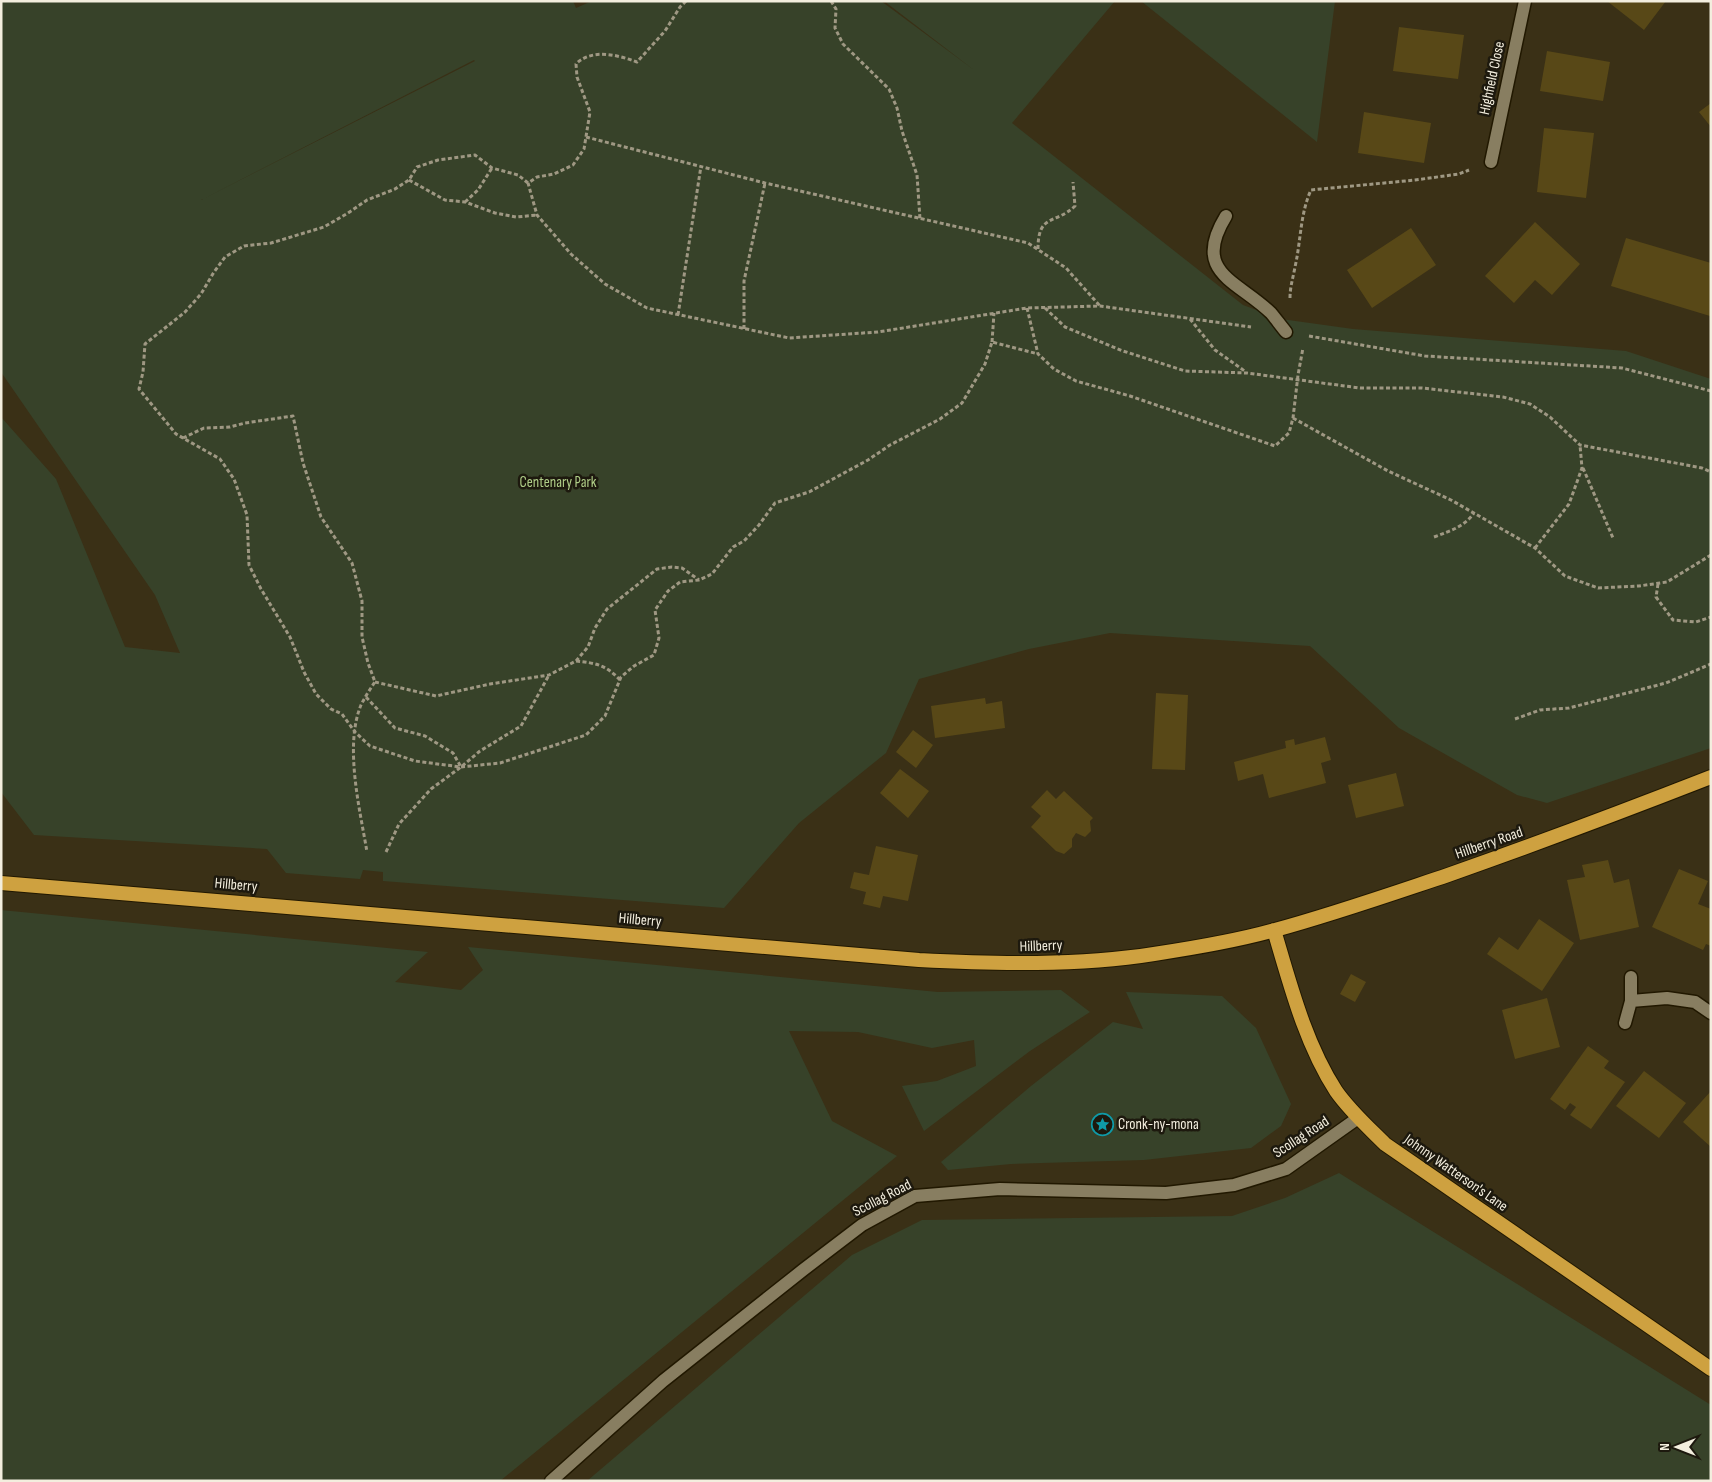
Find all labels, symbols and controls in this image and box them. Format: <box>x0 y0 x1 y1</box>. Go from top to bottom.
street label: Highfield Close <box>1475 40 1509 116</box>
park label: Centenary Park <box>520 473 597 492</box>
street label: Hillberry Road <box>1453 823 1525 863</box>
street label: Hillberry <box>214 874 258 896</box>
street label: Hillberry <box>618 909 662 931</box>
street label: Hillberry <box>1019 936 1063 956</box>
place icon: Cronk-ny-mona <box>1090 1112 1114 1136</box>
street label: Scollag Road <box>1269 1112 1333 1162</box>
place label: Cronk-ny-mona <box>1118 1115 1199 1134</box>
street label: Johnny Watterson's Lane <box>1400 1130 1512 1216</box>
street label: Scollag Road <box>849 1175 915 1221</box>
north arrow <box>1652 1422 1702 1472</box>
text: N <box>1656 1443 1673 1451</box>

